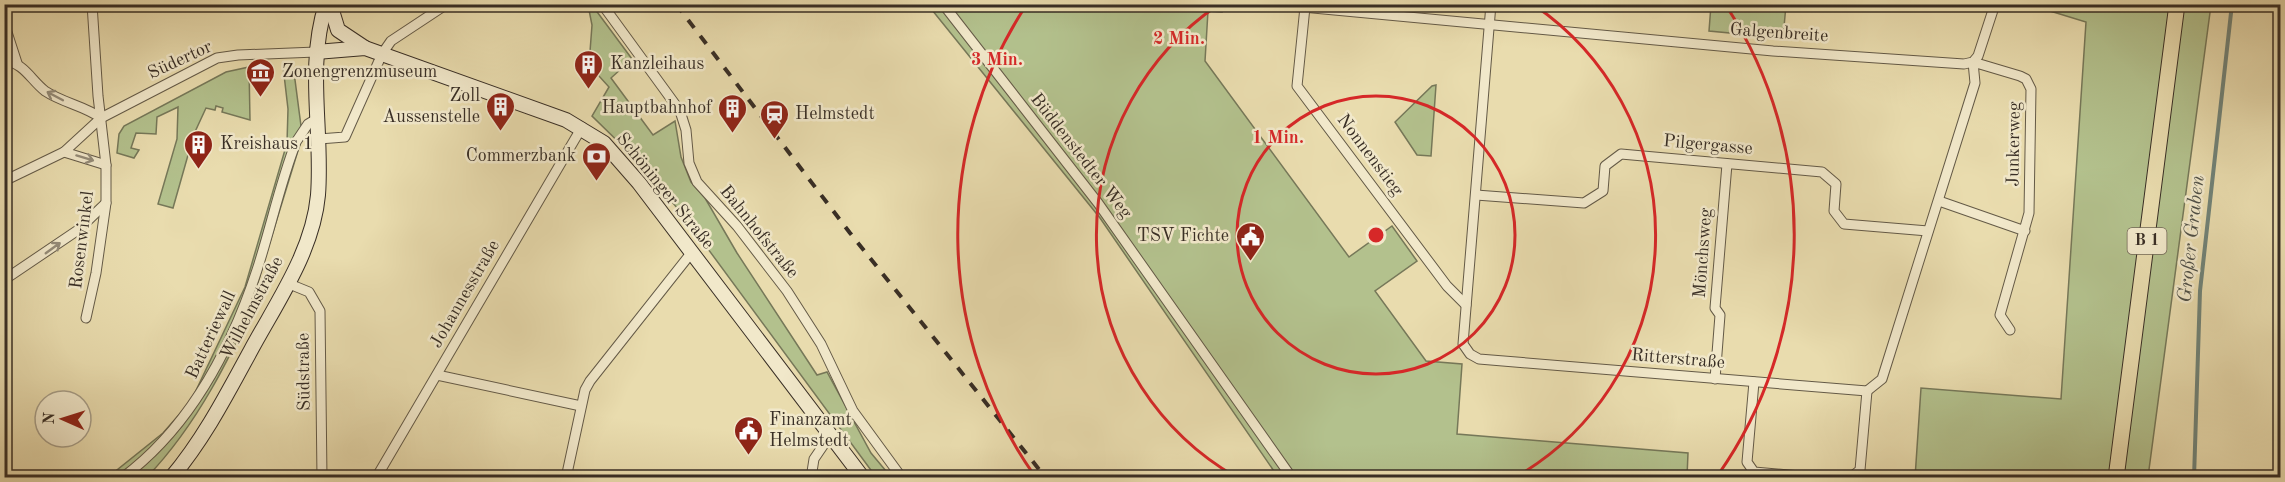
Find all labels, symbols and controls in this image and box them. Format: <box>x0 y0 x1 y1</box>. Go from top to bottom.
street label: Galgenbreite <box>1729 21 1829 45</box>
text: 2 Min. <box>1153 30 1205 48</box>
street label: Südertor <box>145 37 215 83</box>
building icon: Kanzleihaus <box>573 48 605 90</box>
text: 3 Min. <box>971 51 1023 69</box>
place label: Kanzleihaus <box>610 55 704 73</box>
museum icon: Zonengrenzmuseum <box>245 56 277 98</box>
place label: Zonengrenzmuseum <box>282 63 437 81</box>
place label: Zoll Aussenstelle <box>383 87 480 126</box>
one-way arrow <box>47 90 65 101</box>
building icon: Zoll Aussenstelle <box>485 90 517 132</box>
street label: Büddenstedter Weg <box>1027 90 1135 222</box>
building icon: Hauptbahnhof <box>717 92 749 134</box>
station icon: Helmstedt <box>758 98 790 140</box>
place label: Hauptbahnhof <box>601 99 713 117</box>
street label: Junkerweg <box>2004 101 2024 187</box>
place label: Helmstedt <box>795 105 875 123</box>
street label: Nonnenstieg <box>1334 111 1407 199</box>
building icon: Kreishaus 1 <box>183 128 215 170</box>
street label: Schöninger Straße <box>613 129 717 253</box>
text: 1 Min. <box>1252 129 1304 147</box>
street label: Pilgergasse <box>1662 132 1754 158</box>
place label: Kreishaus 1 <box>220 135 314 153</box>
bank icon: Commerzbank <box>581 140 613 182</box>
place label: Commerzbank <box>466 147 576 165</box>
one-way arrow <box>75 153 94 164</box>
water label: Großer Graben <box>2175 174 2209 304</box>
street label: Bahnhofstraße <box>716 182 802 282</box>
street label: Rosenwinkel <box>67 190 97 290</box>
street label: Mönchsweg <box>1691 207 1715 299</box>
public building icon: TSV Fichte <box>1234 220 1266 262</box>
centre of rings <box>1366 225 1386 245</box>
place label: TSV Fichte <box>1137 227 1229 245</box>
road number: B 1 <box>2128 228 2166 254</box>
street label: Johannesstraße <box>427 237 503 351</box>
one-way arrow <box>45 242 61 254</box>
street label: Wilhelmstraße <box>217 254 287 362</box>
street label: Batteriewall <box>183 288 239 382</box>
street label: Südstraße <box>294 333 314 411</box>
street label: Ritterstraße <box>1630 346 1726 372</box>
north arrow <box>33 389 93 449</box>
text: N <box>42 411 58 425</box>
place label: Finanzamt Helmstedt <box>769 411 852 450</box>
public building icon: Finanzamt Helmstedt <box>732 414 764 456</box>

